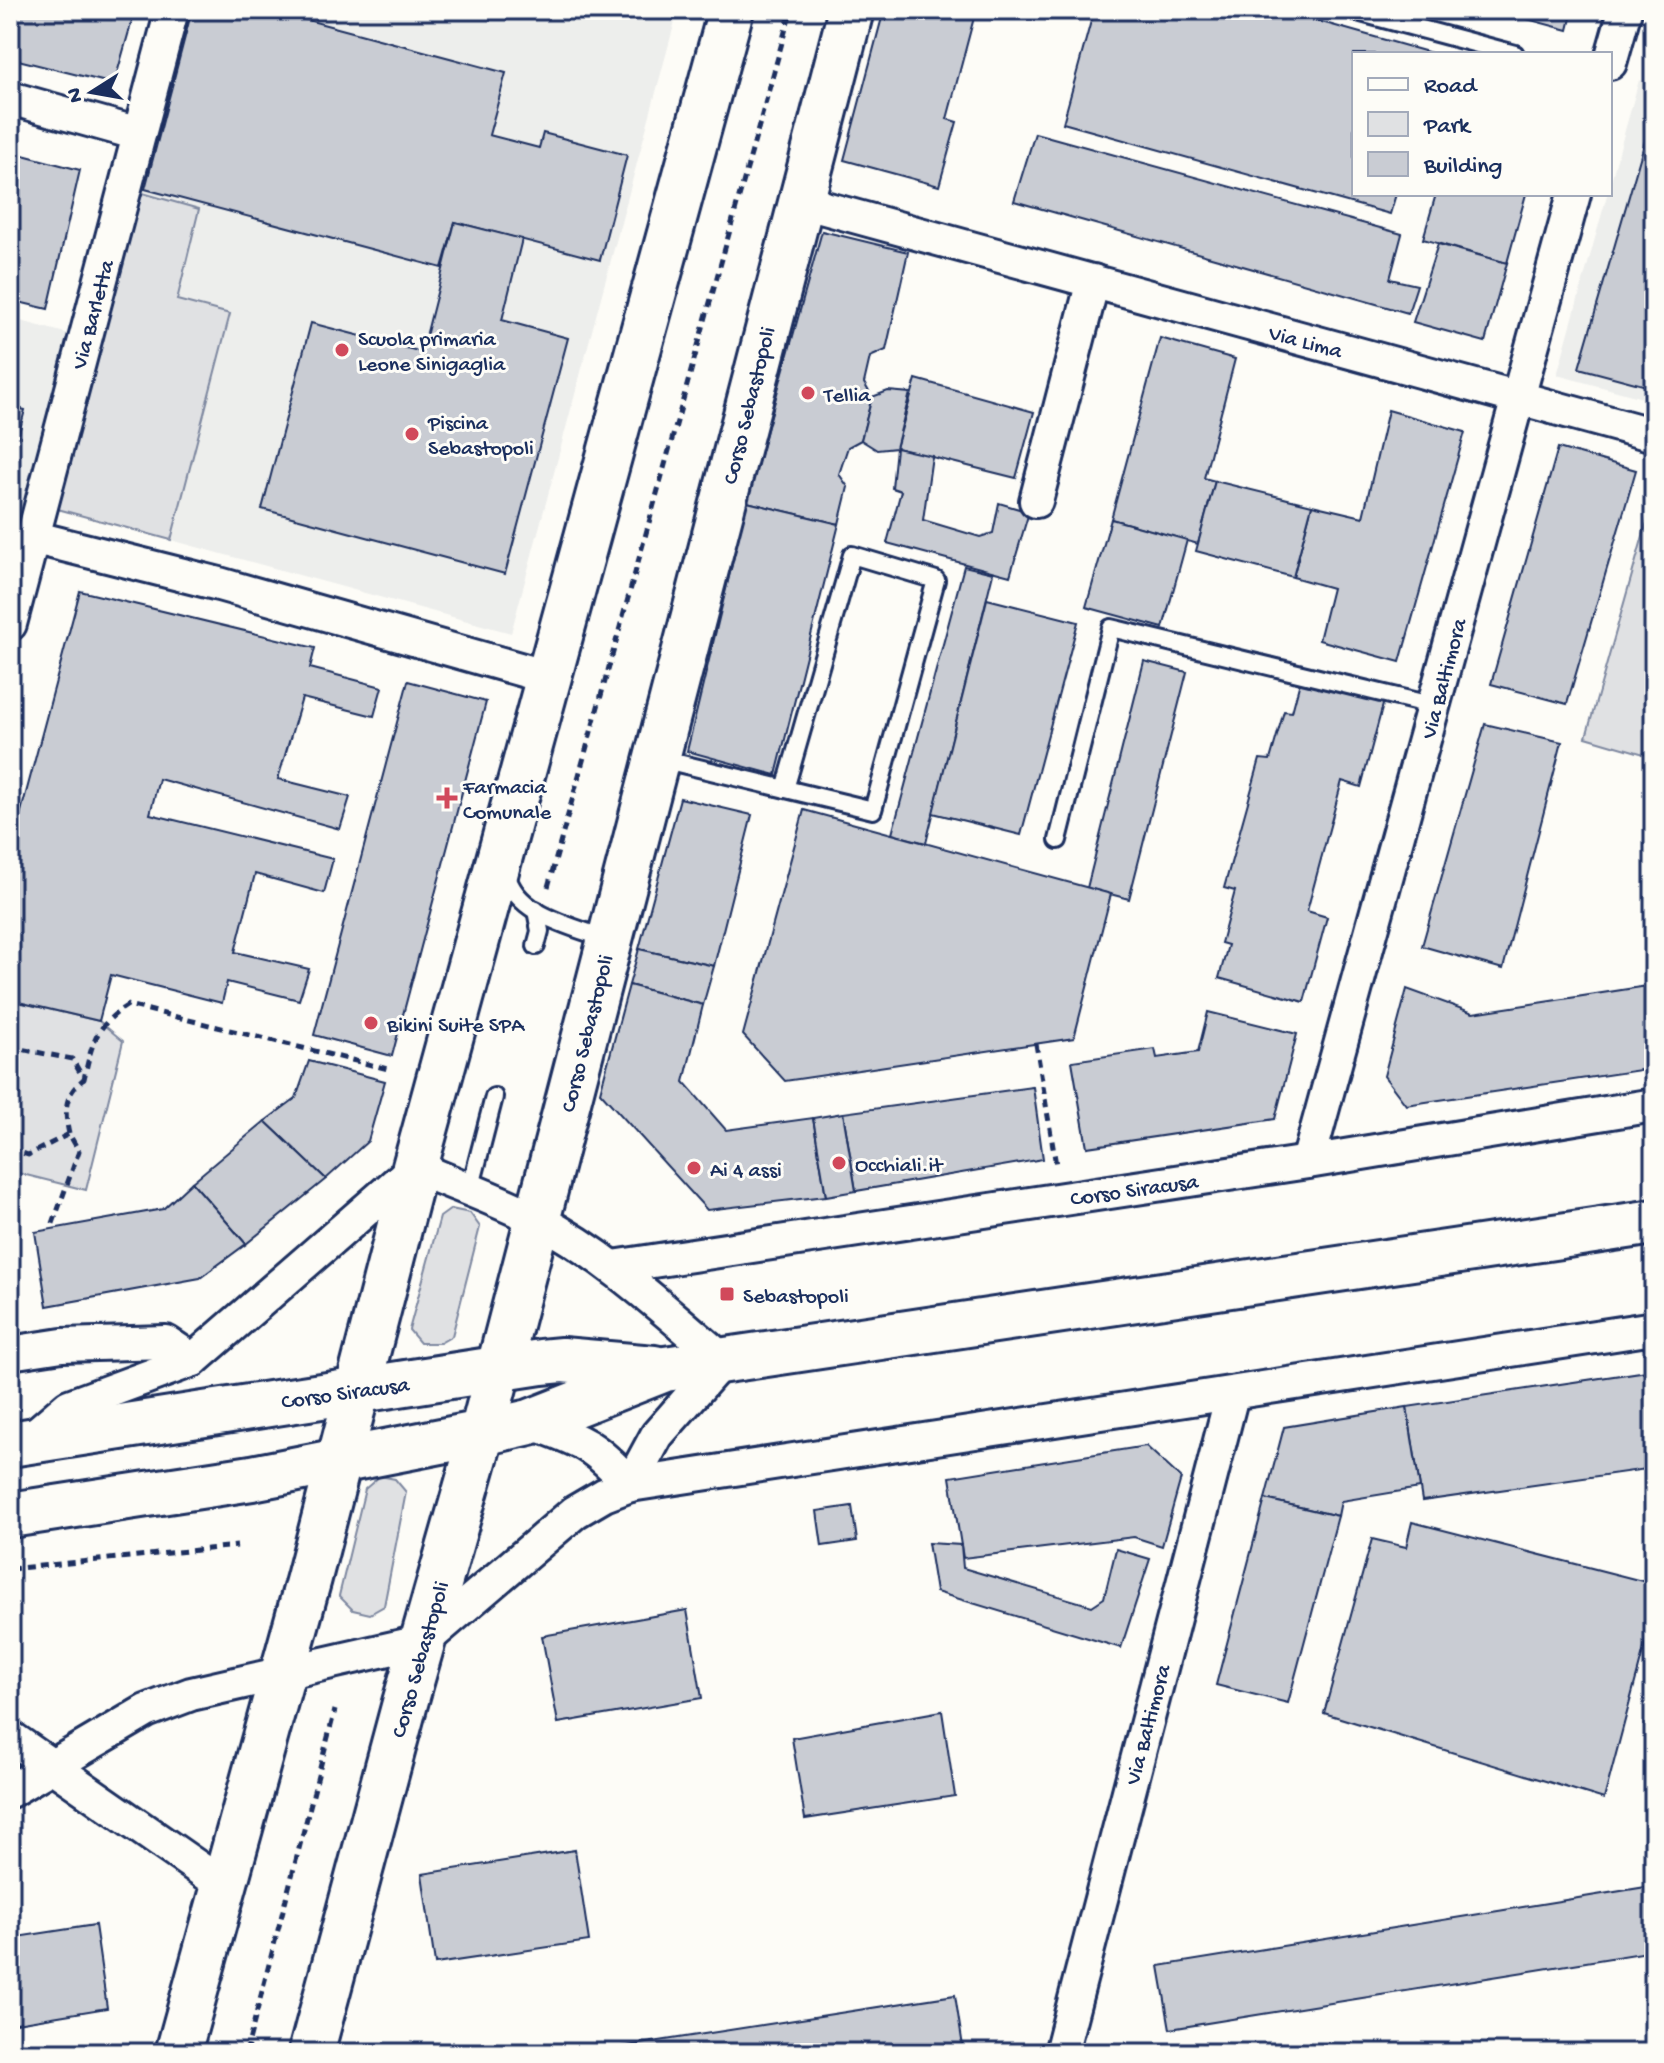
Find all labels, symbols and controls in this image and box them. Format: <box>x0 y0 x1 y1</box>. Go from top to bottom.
north arrow <box>52 52 132 132</box>
legend <box>1352 52 1612 196</box>
text: Road <box>1424 73 1478 102</box>
text: N <box>62 86 90 105</box>
text: Park <box>1423 113 1472 142</box>
text: Building <box>1423 153 1502 182</box>
street label: Via Barletta <box>68 257 122 373</box>
street label: Via Lima <box>1264 321 1345 366</box>
street label: Corso Sebastopoli <box>719 324 783 488</box>
place label: Scuola primaria Leone Sinigaglia <box>358 328 506 379</box>
marker: Scuola primaria Leone Sinigaglia <box>333 341 351 359</box>
marker: Tellia <box>799 384 817 402</box>
place label: Tellia <box>822 384 871 410</box>
place label: Piscina Sebastopoli <box>427 412 534 463</box>
marker: Piscina Sebastopoli <box>403 425 421 443</box>
street label: Via Baltimora <box>1417 615 1475 743</box>
place label: Farmacia Comunale <box>462 776 552 827</box>
marker: Farmacia Comunale <box>438 789 456 807</box>
street label: Corso Sebastopoli <box>557 952 621 1116</box>
marker: Bikini Suite SPA <box>362 1014 380 1032</box>
place label: Bikini Suite SPA <box>386 1014 525 1040</box>
marker: Occhiali.it <box>830 1154 848 1172</box>
place label: Occhiali.it <box>855 1154 944 1180</box>
marker: Ai 4 assi <box>685 1159 703 1177</box>
place label: Ai 4 assi <box>710 1159 782 1185</box>
street label: Corso Siracusa <box>1069 1170 1201 1214</box>
marker: Sebastopoli <box>718 1285 736 1303</box>
place label: Sebastopoli <box>743 1285 849 1311</box>
street label: Corso Siracusa <box>280 1373 412 1417</box>
street label: Corso Sebastopoli <box>387 1579 457 1741</box>
street label: Via Baltimora <box>1121 1661 1179 1789</box>

